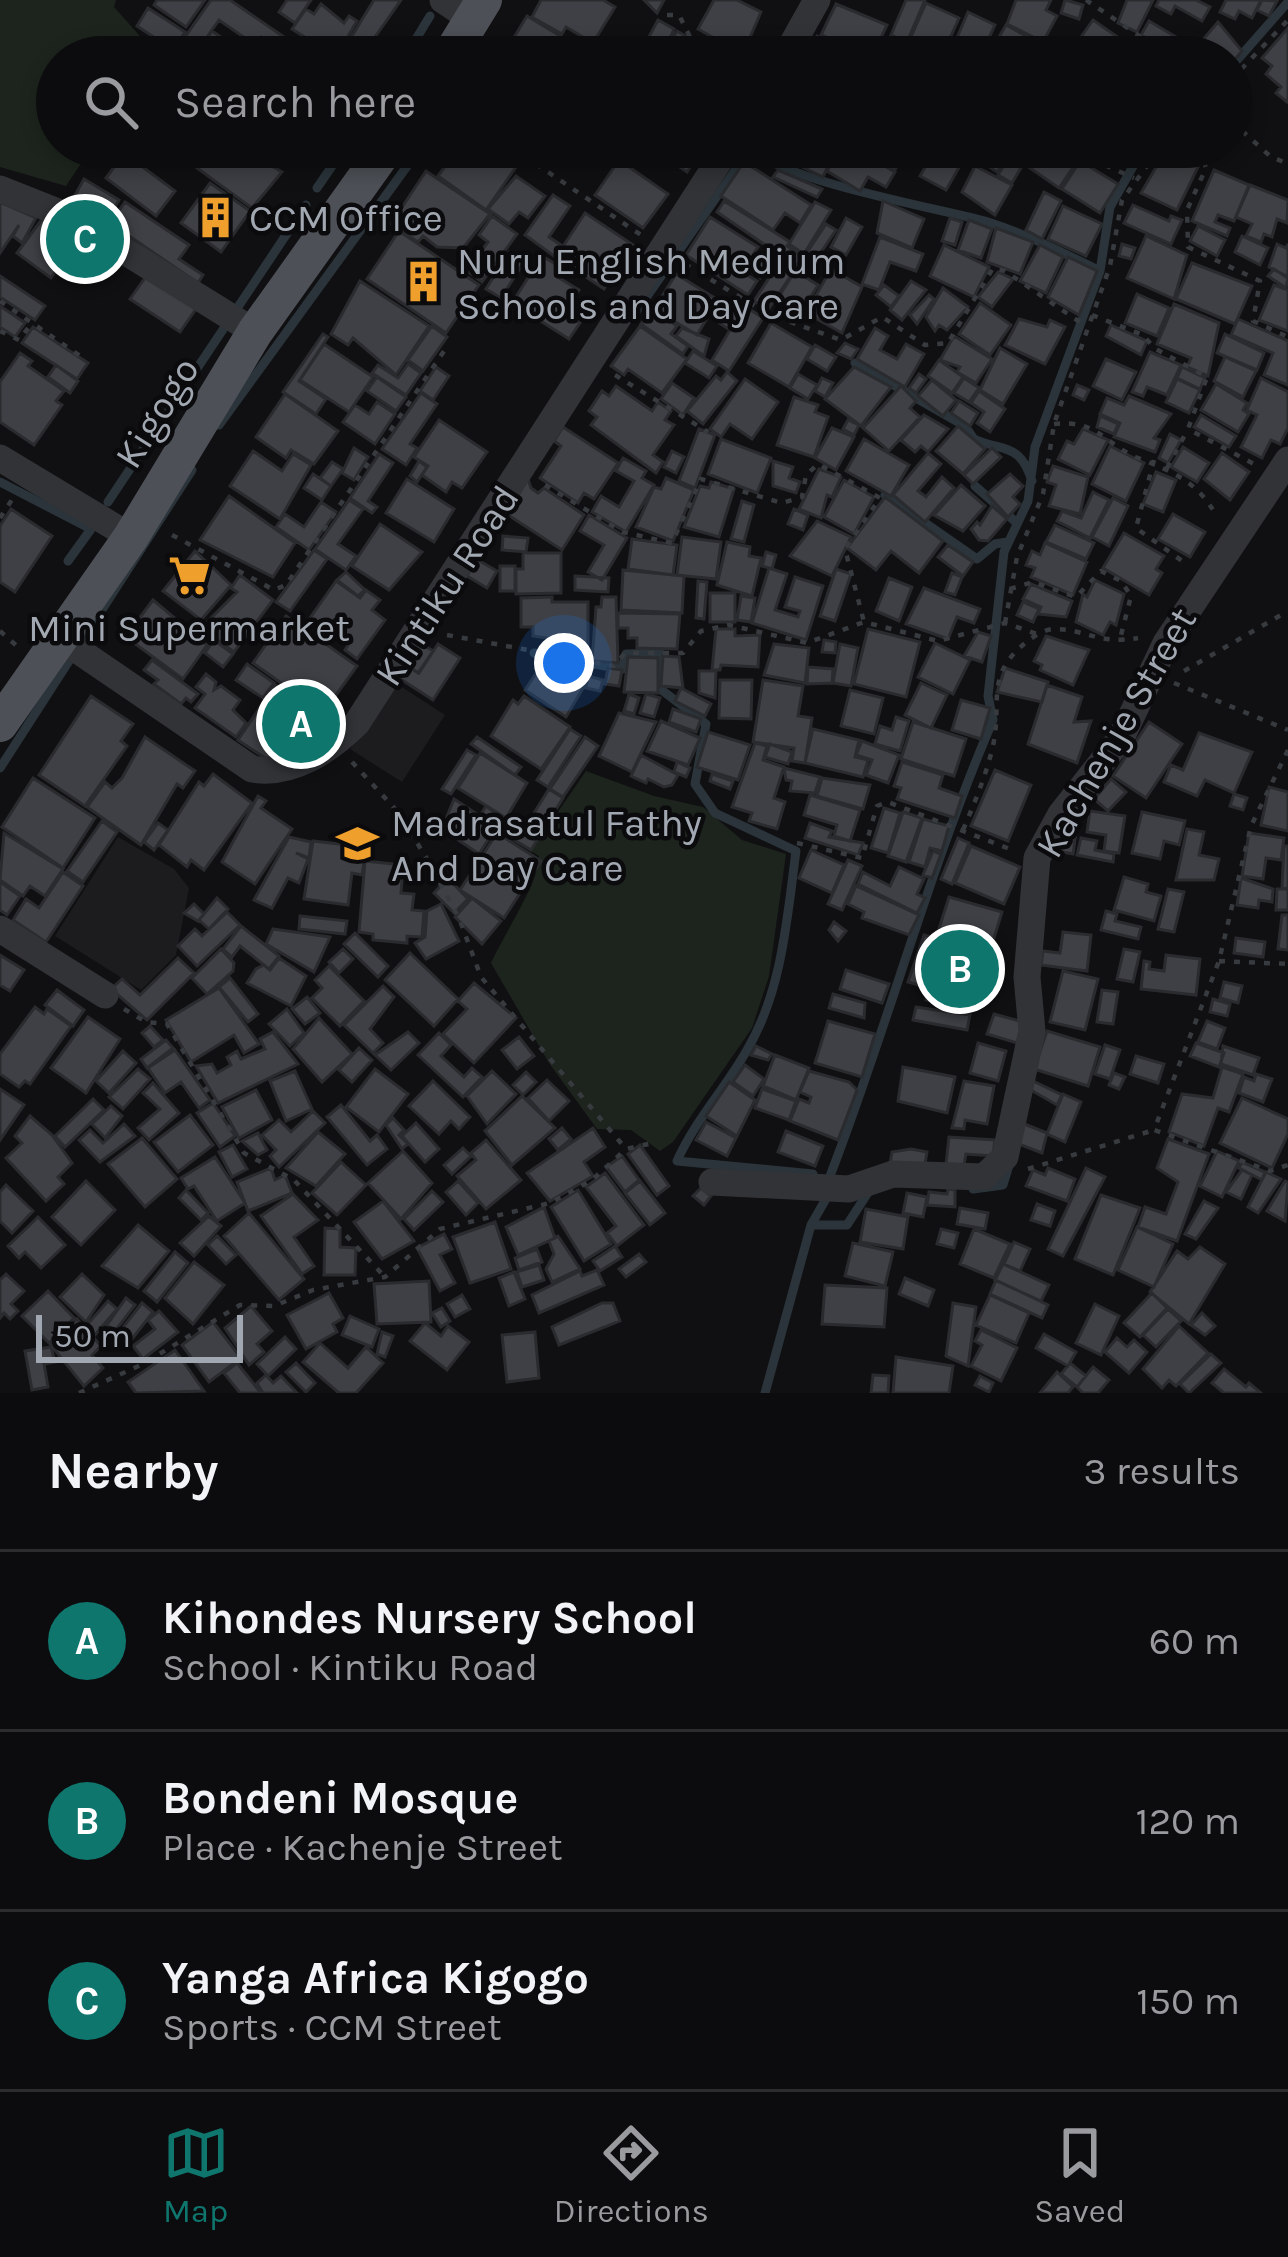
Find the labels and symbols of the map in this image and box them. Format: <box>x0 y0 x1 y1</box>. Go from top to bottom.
pin: C <box>46 194 124 284</box>
building icon: CCM Office <box>192 194 238 240</box>
place label: CCM Office <box>249 195 443 241</box>
place label: Nuru English Medium Schools and Day Care <box>457 238 845 329</box>
building icon: Nuru English Medium Schools and Day Care <box>400 259 446 305</box>
street label: Kigogo <box>105 349 209 476</box>
street label: Kintiku Road <box>365 477 529 694</box>
supermarket icon: Mini Supermarket <box>166 552 212 598</box>
street label: Kachenje Street <box>1026 599 1206 866</box>
place label: Mini Supermarket <box>28 605 350 651</box>
your location <box>534 633 594 693</box>
pin: A <box>262 679 340 769</box>
place label: Madrasatul Fathy And Day Care <box>391 800 702 891</box>
school or university icon: Madrasatul Fathy And Day Care <box>334 821 380 867</box>
pin: B <box>921 924 999 1014</box>
scale bar <box>36 1309 243 1362</box>

